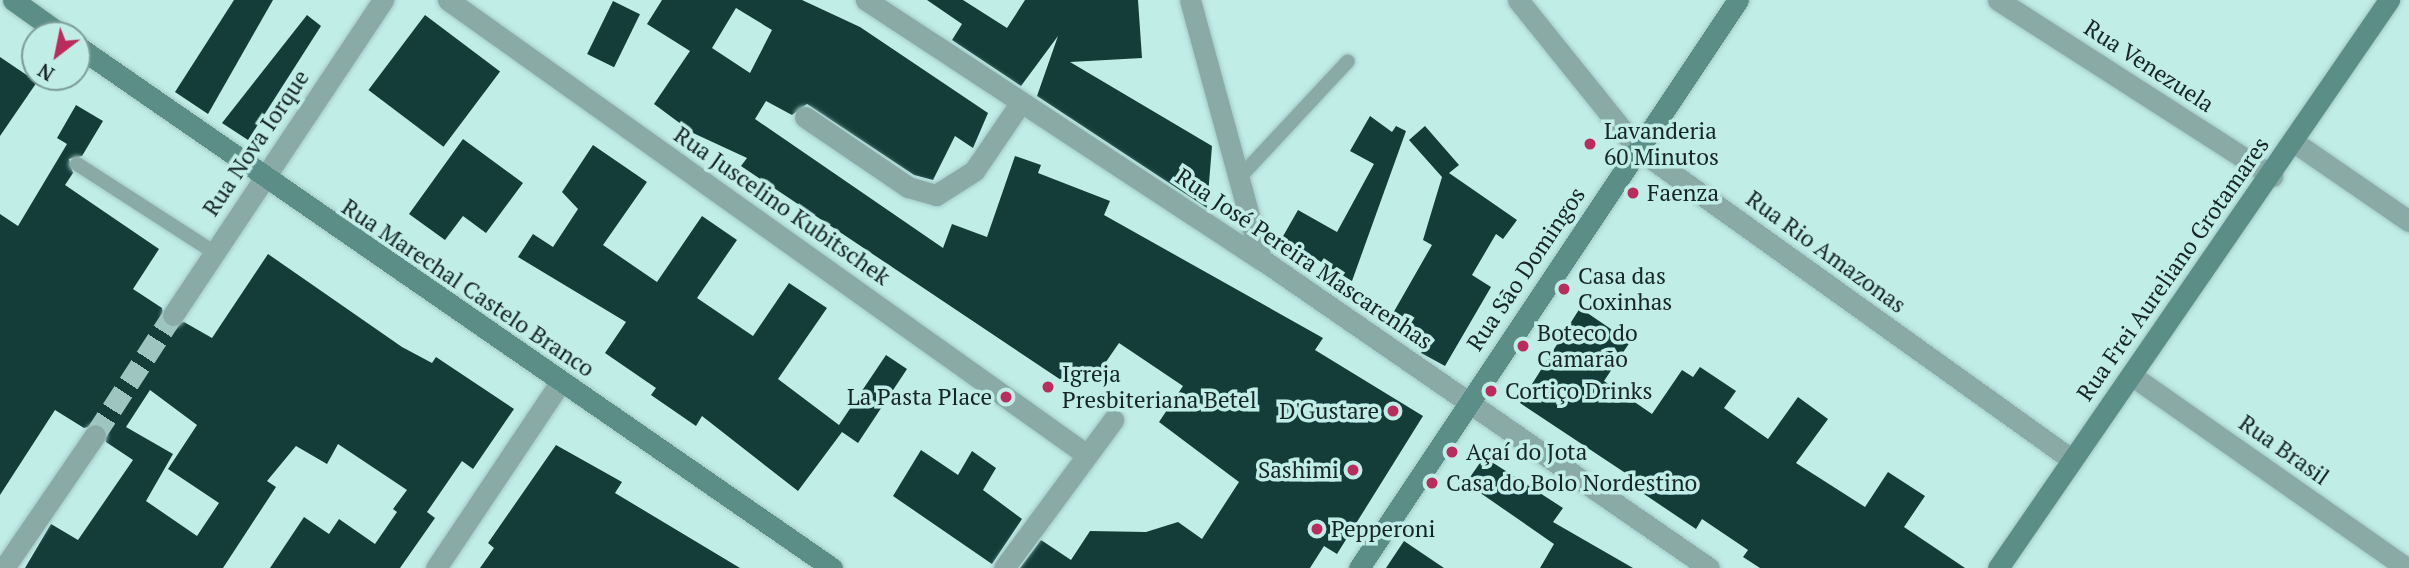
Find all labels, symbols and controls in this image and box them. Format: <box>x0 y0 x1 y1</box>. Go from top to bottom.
street label: Rua Venezuela <box>2079 14 2219 118</box>
north arrow <box>21 21 91 91</box>
text: N <box>33 58 58 87</box>
street label: Rua Nova Iorque <box>197 65 315 221</box>
place label: Lavanderia 60 Minutos <box>1604 117 1719 171</box>
street label: Rua Juscelino Kubitschek <box>669 121 895 291</box>
street label: Rua Frei Aureliano Grotamares <box>2071 132 2275 406</box>
marker: Lavanderia 60 Minutos <box>1582 136 1598 152</box>
street label: Rua José Pereira Mascarenhas <box>1170 163 1438 355</box>
place label: Faenza <box>1647 179 1719 207</box>
street label: Rua São Domingos <box>1461 182 1591 356</box>
marker: Faenza <box>1625 185 1641 201</box>
street label: Rua Rio Amazonas <box>1741 185 1911 319</box>
street label: Rua Marechal Castelo Branco <box>337 193 599 383</box>
place label: Casa das Coxinhas <box>1578 262 1672 316</box>
marker: Casa das Coxinhas <box>1556 281 1572 297</box>
place label: Boteco do Camarão <box>1537 319 1638 373</box>
marker: Boteco do Camarão <box>1515 338 1531 354</box>
place label: Igreja Presbiteriana Betel <box>1062 360 1257 414</box>
place label: Cortiço Drinks <box>1505 377 1652 405</box>
marker: Igreja Presbiteriana Betel <box>1040 379 1056 395</box>
place label: La Pasta Place <box>847 383 992 411</box>
marker: Cortiço Drinks <box>1483 383 1499 399</box>
marker: La Pasta Place <box>998 389 1014 405</box>
place label: D'Gustare <box>1279 397 1379 425</box>
marker: D'Gustare <box>1385 403 1401 419</box>
street label: Rua Brasil <box>2234 409 2334 491</box>
place label: Açaí do Jota <box>1466 438 1587 466</box>
marker: Açaí do Jota <box>1444 444 1460 460</box>
place label: Sashimi <box>1258 456 1339 484</box>
marker: Sashimi <box>1345 462 1361 478</box>
place label: Casa do Bolo Nordestino <box>1446 469 1697 497</box>
marker: Casa do Bolo Nordestino <box>1424 475 1440 491</box>
place label: Pepperoni <box>1331 515 1435 543</box>
marker: Pepperoni <box>1309 521 1325 537</box>

